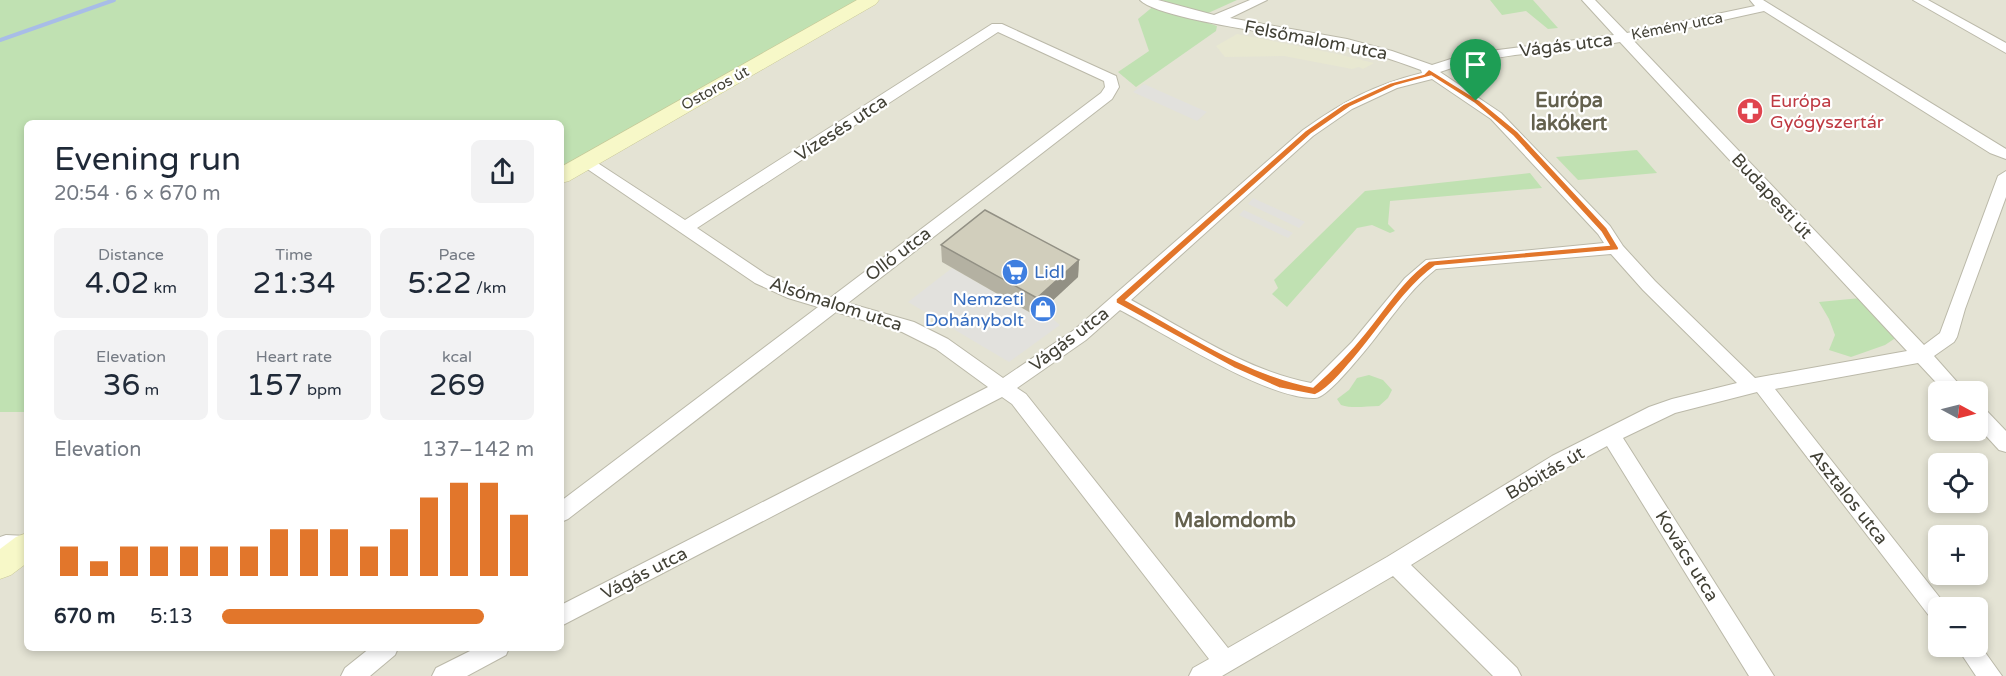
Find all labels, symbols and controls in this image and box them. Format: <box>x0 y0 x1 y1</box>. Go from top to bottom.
street label: Kémény utca <box>1630 8 1724 44</box>
street label: Felsőmalom utca <box>1243 15 1389 65</box>
street label: Vágás utca <box>1518 28 1614 62</box>
pin <box>1450 39 1501 101</box>
icon: arrive <box>1459 48 1492 81</box>
street label: Ostoros út <box>678 62 752 114</box>
district label: Európa lakókert <box>1531 89 1608 136</box>
street label: Vízesés utca <box>791 90 891 166</box>
place label: Európa Gyógyszertár <box>1770 90 1884 133</box>
pharmacy icon: Európa Gyógyszertár <box>1735 96 1765 126</box>
text: Evening run <box>54 140 241 179</box>
button: share <box>471 140 534 203</box>
street label: Budapesti út <box>1727 149 1817 243</box>
text: 20:54 · 6 × 670 m <box>54 182 221 206</box>
street label: Olló utca <box>861 222 935 286</box>
text: Distance <box>98 245 164 265</box>
text: Time <box>275 245 313 265</box>
text: Pace <box>439 245 475 265</box>
supermarket icon: Lidl <box>1000 257 1030 287</box>
place label: Lidl <box>1034 261 1065 283</box>
text: 4.02 <box>85 265 149 302</box>
text: 21:34 <box>252 265 336 302</box>
text: 5:22 <box>408 265 472 302</box>
street label: Alsómalom utca <box>767 272 905 336</box>
text: km <box>149 278 177 298</box>
text: /km <box>472 278 506 298</box>
place label: Nemzeti Dohánybolt <box>925 288 1024 331</box>
shop icon: Nemzeti Dohánybolt <box>1028 294 1058 324</box>
street label: Vágás utca <box>1025 302 1113 376</box>
text: Elevation <box>96 347 166 367</box>
text: Heart rate <box>256 347 332 367</box>
text: kcal <box>442 347 472 367</box>
text: 36 <box>103 367 140 404</box>
text: 157 <box>246 367 303 404</box>
text: 269 <box>429 367 485 404</box>
text: m <box>140 380 159 400</box>
text: bpm <box>303 380 342 400</box>
north arrow <box>1928 381 1988 441</box>
map controls <box>1928 381 1988 657</box>
text: Elevation <box>54 438 141 462</box>
text: 137–142 m <box>422 438 534 462</box>
street label: Bóbitás út <box>1502 442 1588 504</box>
street label: Asztalos utca <box>1805 445 1893 549</box>
button: locate <box>1928 453 1988 513</box>
street label: Kovács utca <box>1650 507 1724 605</box>
district label: Malomdomb <box>1174 509 1296 533</box>
button: + <box>1928 525 1988 585</box>
street label: Vágás utca <box>597 542 691 604</box>
button: − <box>1928 597 1988 657</box>
text: 670 m <box>54 605 115 629</box>
text: 5:13 <box>150 605 193 629</box>

